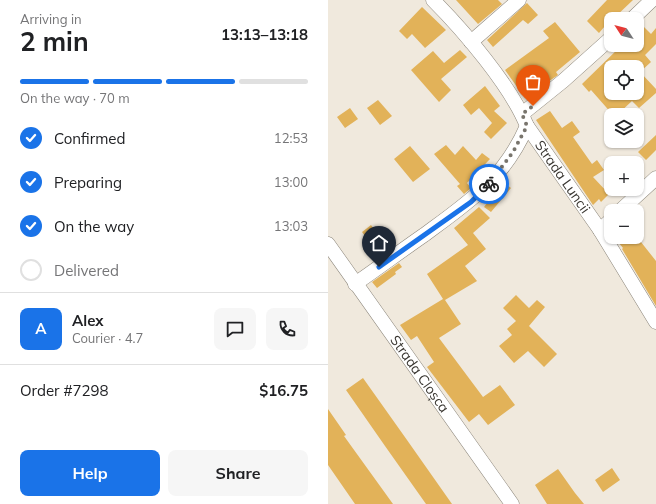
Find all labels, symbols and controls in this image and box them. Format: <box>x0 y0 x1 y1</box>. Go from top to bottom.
text: Arriving in <box>20 11 82 27</box>
north arrow <box>604 12 644 52</box>
map controls <box>604 12 644 244</box>
text: 2 min <box>20 25 89 58</box>
text: 13:13–13:18 <box>221 25 308 44</box>
button: locate <box>604 60 644 100</box>
pin <box>516 65 550 106</box>
icon: bag <box>522 71 544 93</box>
text: On the way · 70 m <box>20 90 130 106</box>
button: layers <box>604 108 644 148</box>
icon: check <box>20 127 42 149</box>
text: Confirmed <box>54 129 125 148</box>
text: 12:53 <box>274 130 308 146</box>
street label: Strada Luncii <box>531 137 594 217</box>
button: + <box>604 156 644 196</box>
courier <box>469 164 509 204</box>
icon: check <box>20 171 42 193</box>
text: Preparing <box>54 173 122 192</box>
icon: bike <box>478 173 500 195</box>
text: 13:00 <box>274 174 308 190</box>
button: − <box>604 204 644 244</box>
icon: check <box>20 215 42 237</box>
text: On the way <box>54 217 134 236</box>
text: 13:03 <box>274 218 308 234</box>
pin <box>362 226 396 267</box>
icon: home <box>368 232 390 254</box>
text: Delivered <box>54 261 119 280</box>
button: chat <box>214 308 256 350</box>
button: phone <box>266 308 308 350</box>
text: Alex <box>72 311 104 330</box>
text: A <box>35 319 47 338</box>
text: Courier · 4.7 <box>72 330 143 346</box>
street label: Strada Cloșca <box>386 332 453 416</box>
text: Order #7298 <box>20 381 108 400</box>
text: $16.75 <box>259 381 308 400</box>
button: Help <box>20 450 160 496</box>
button: Share <box>168 450 308 496</box>

